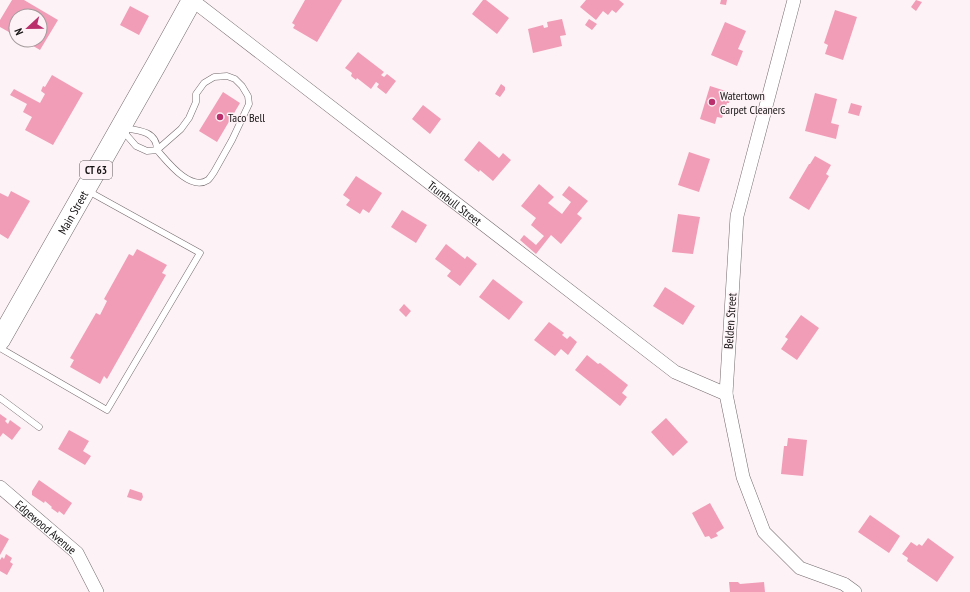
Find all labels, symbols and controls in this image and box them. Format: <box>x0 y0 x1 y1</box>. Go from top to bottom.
north arrow <box>8 8 48 48</box>
text: N <box>11 26 26 37</box>
place label: Watertown Carpet Cleaners <box>720 88 785 117</box>
marker: Watertown Carpet Cleaners <box>707 97 717 107</box>
place label: Taco Bell <box>228 110 265 125</box>
marker: Taco Bell <box>215 112 225 122</box>
road number: CT 63 <box>80 161 112 179</box>
street label: Trumbull Street <box>425 177 486 229</box>
street label: Main Street <box>54 187 91 237</box>
street label: Belden Street <box>721 292 739 350</box>
street label: Edgewood Avenue <box>13 496 80 557</box>

